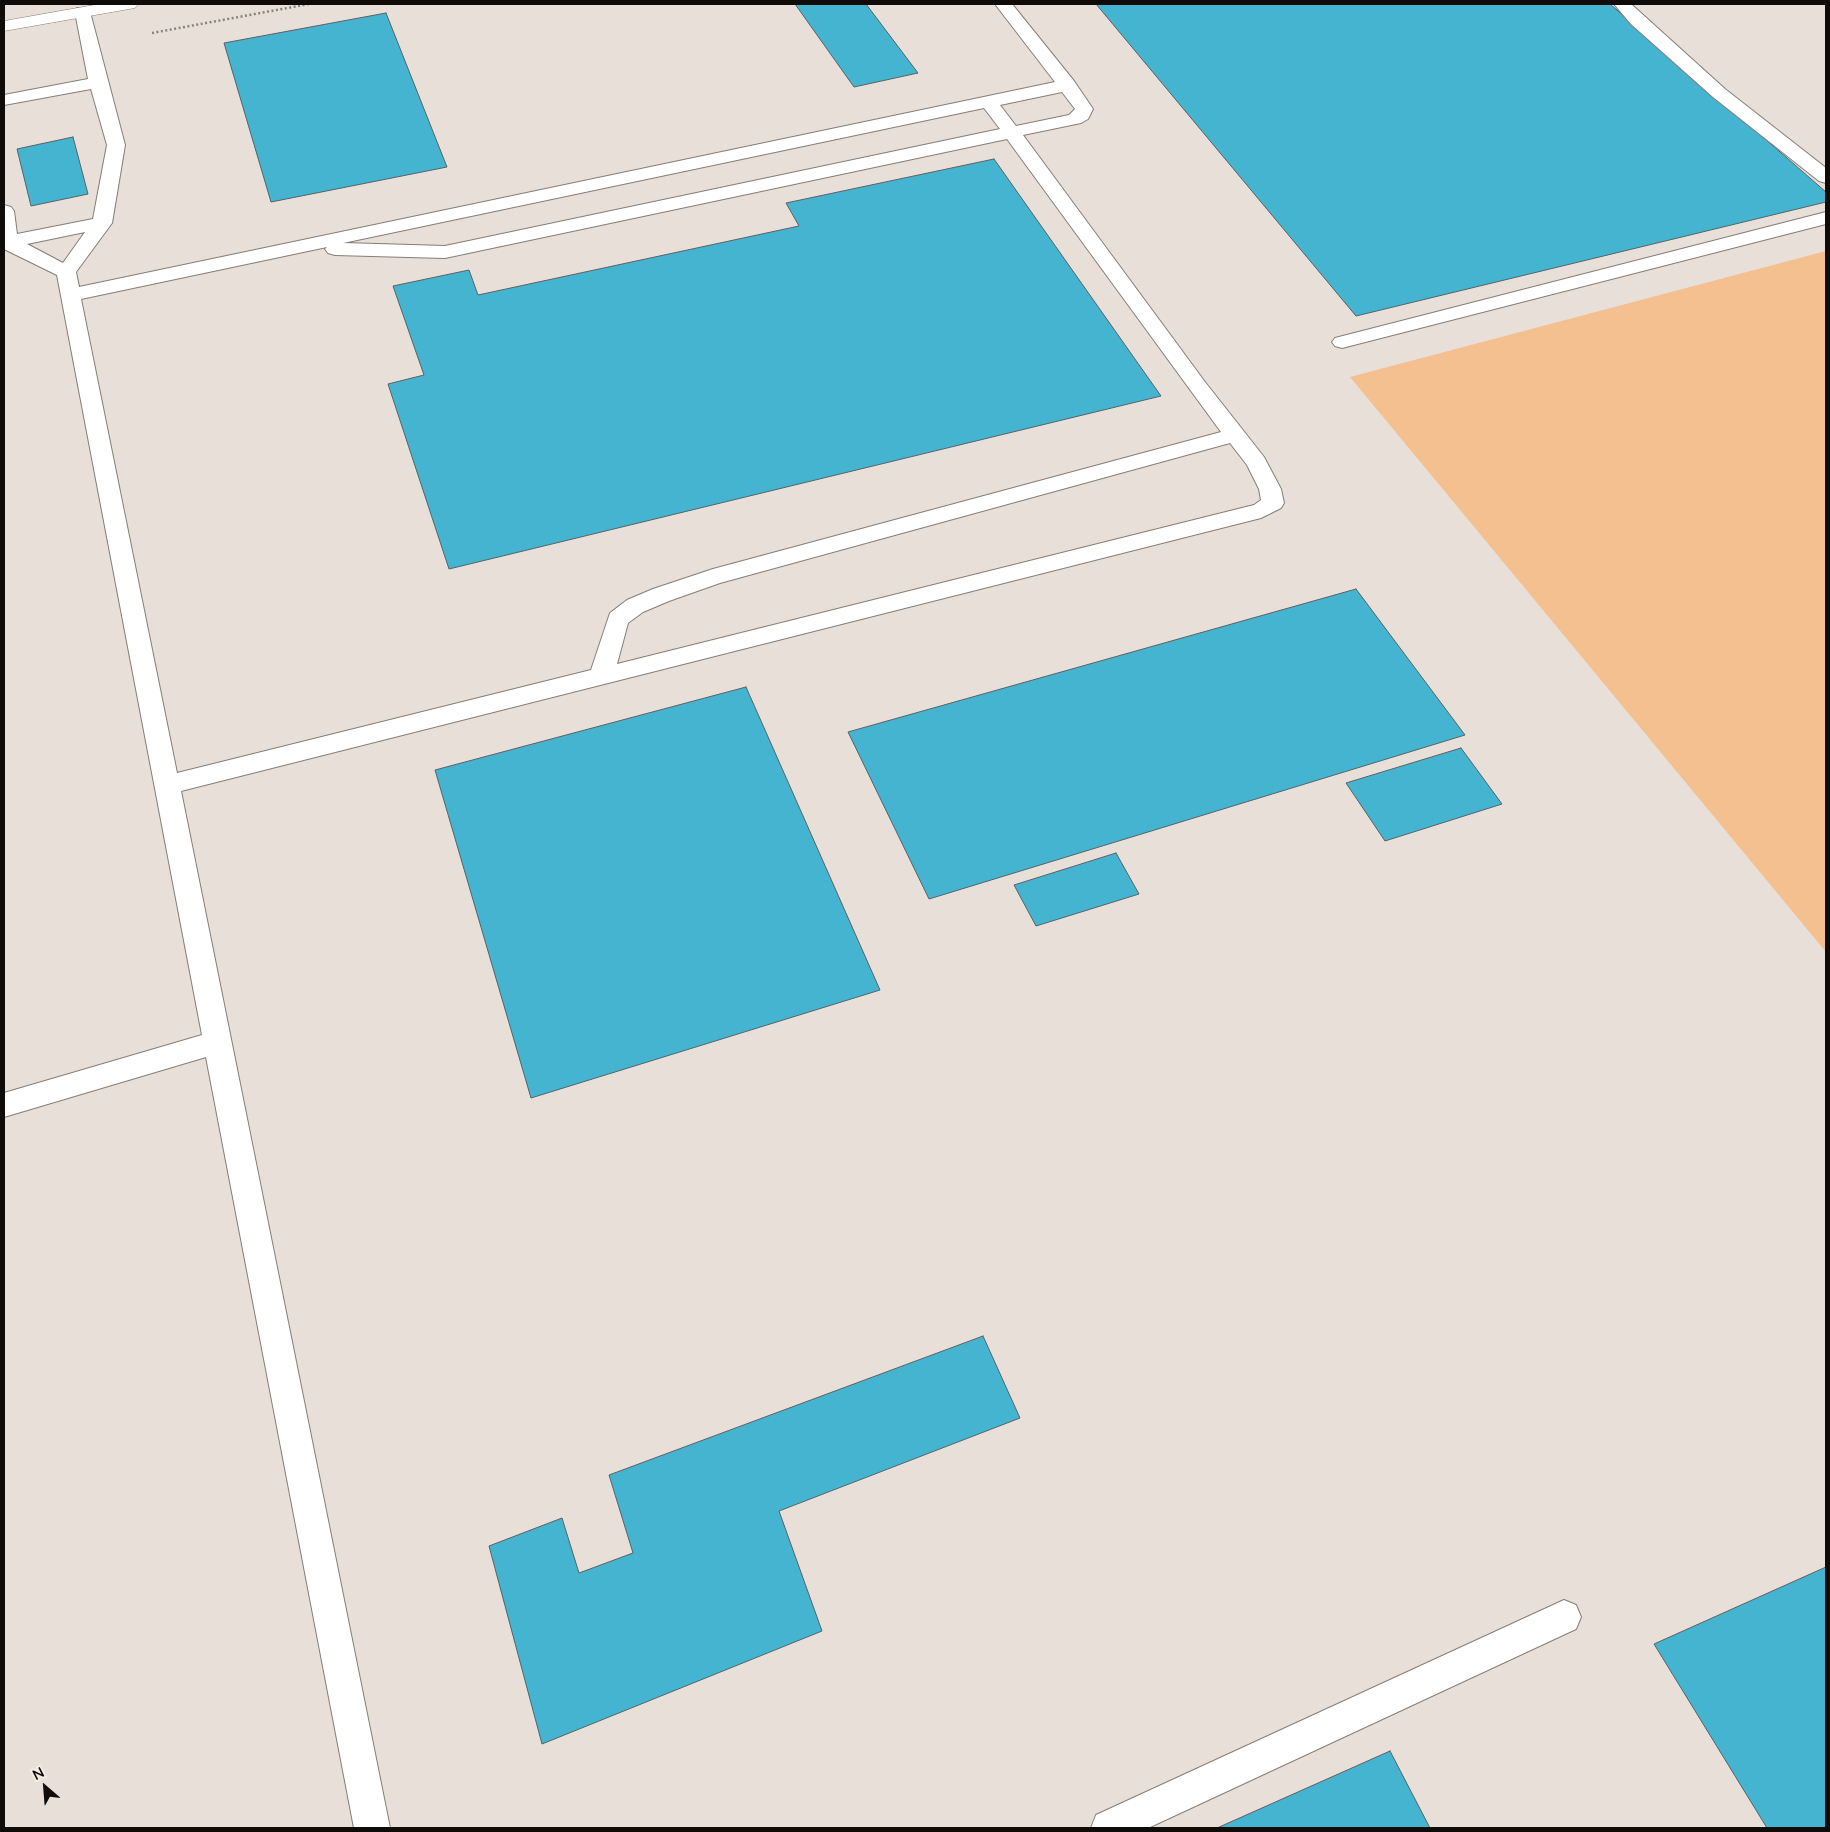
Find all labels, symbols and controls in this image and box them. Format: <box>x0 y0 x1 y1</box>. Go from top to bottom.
north arrow <box>20 1762 70 1812</box>
text: N <box>29 1763 47 1783</box>

